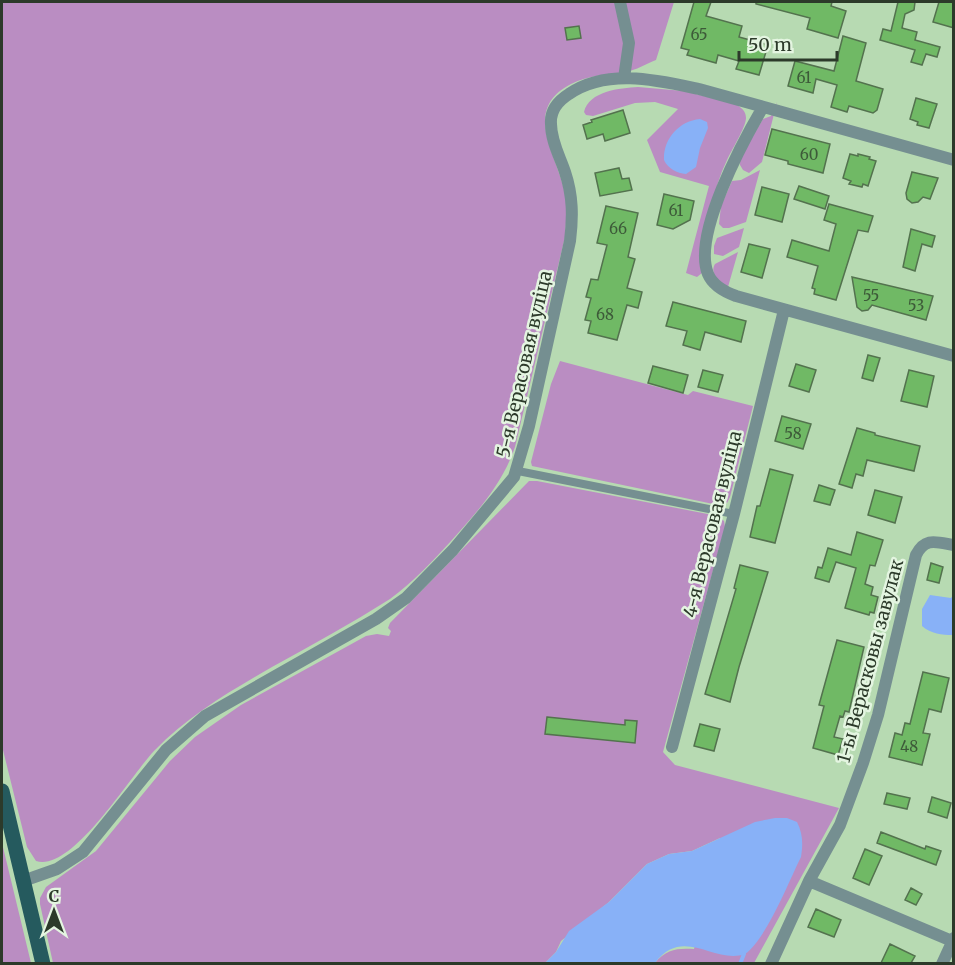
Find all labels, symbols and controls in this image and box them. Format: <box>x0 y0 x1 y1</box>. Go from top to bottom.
scale bar <box>739 24 836 62</box>
house number: 65 <box>690 25 708 44</box>
text: 50 m <box>748 33 792 56</box>
house number: 61 <box>797 68 812 87</box>
house number: 60 <box>800 145 818 164</box>
house number: 61 <box>669 201 684 220</box>
house number: 66 <box>609 219 627 238</box>
street label: 5-я Верасовая вуліца <box>491 268 557 460</box>
house number: 55 <box>863 286 879 305</box>
house number: 53 <box>908 296 924 315</box>
house number: 68 <box>596 305 614 324</box>
house number: 58 <box>784 424 802 443</box>
street label: 4-я Верасовая вуліца <box>678 428 746 620</box>
street label: 1-ы Верасковы завулак <box>832 556 908 765</box>
house number: 48 <box>900 737 918 756</box>
north arrow <box>24 881 84 941</box>
text: С <box>49 886 59 906</box>

